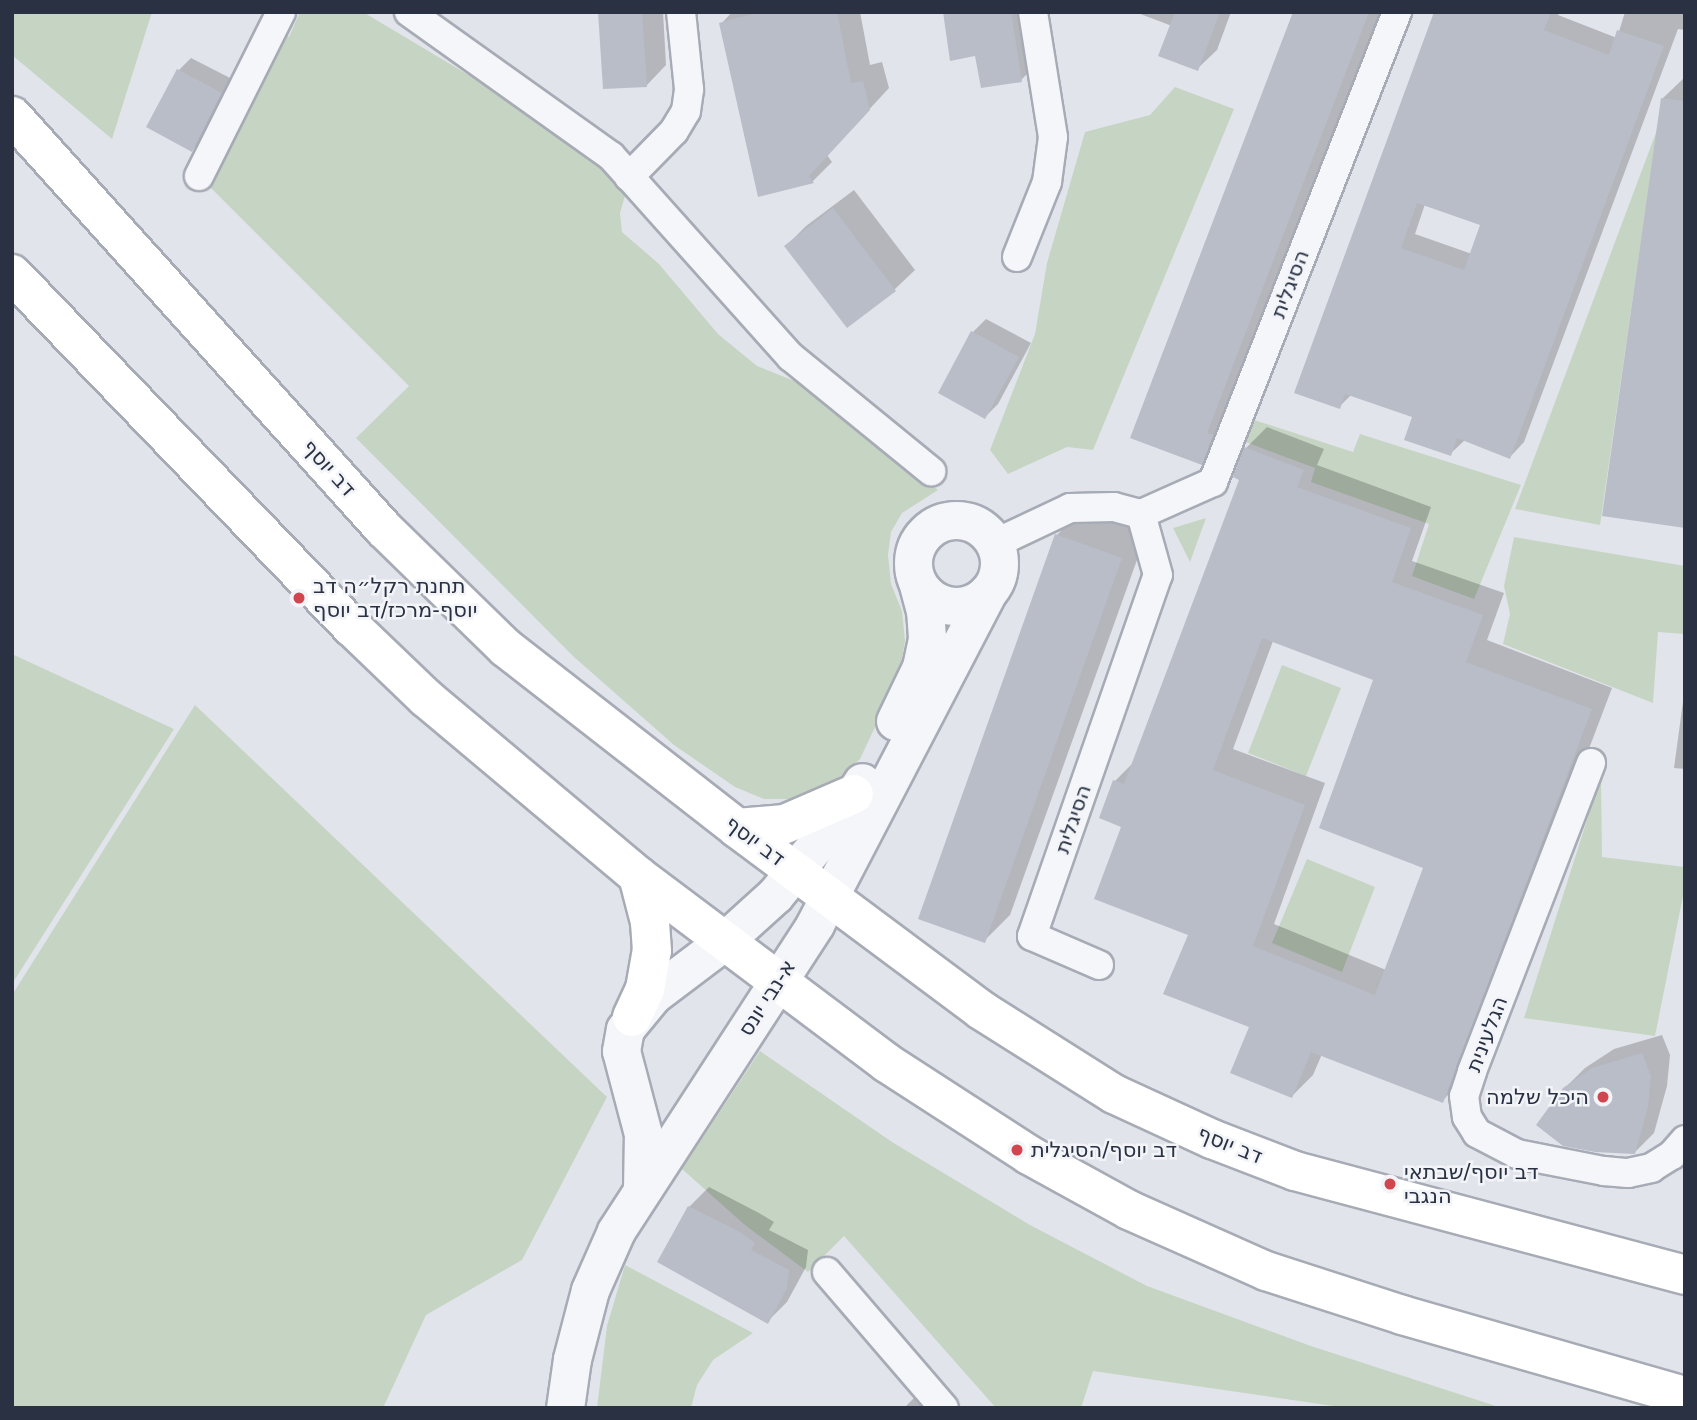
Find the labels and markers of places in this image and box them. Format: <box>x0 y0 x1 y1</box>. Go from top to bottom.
place label: תחנת רקל״ה דב יוסף-מרכז/דב יוסף <box>313 573 477 623</box>
marker: תחנת רקל״ה דב יוסף-מרכז/דב יוסף <box>291 590 307 606</box>
place label: היכל שלמה <box>1486 1084 1589 1110</box>
marker: היכל שלמה <box>1595 1089 1611 1105</box>
place label: דב יוסף/הסיגלית <box>1031 1137 1177 1163</box>
marker: דב יוסף/הסיגלית <box>1009 1142 1025 1158</box>
place label: דב יוסף/שבתאי הנגבי <box>1404 1159 1538 1209</box>
marker: דב יוסף/שבתאי הנגבי <box>1382 1176 1398 1192</box>

